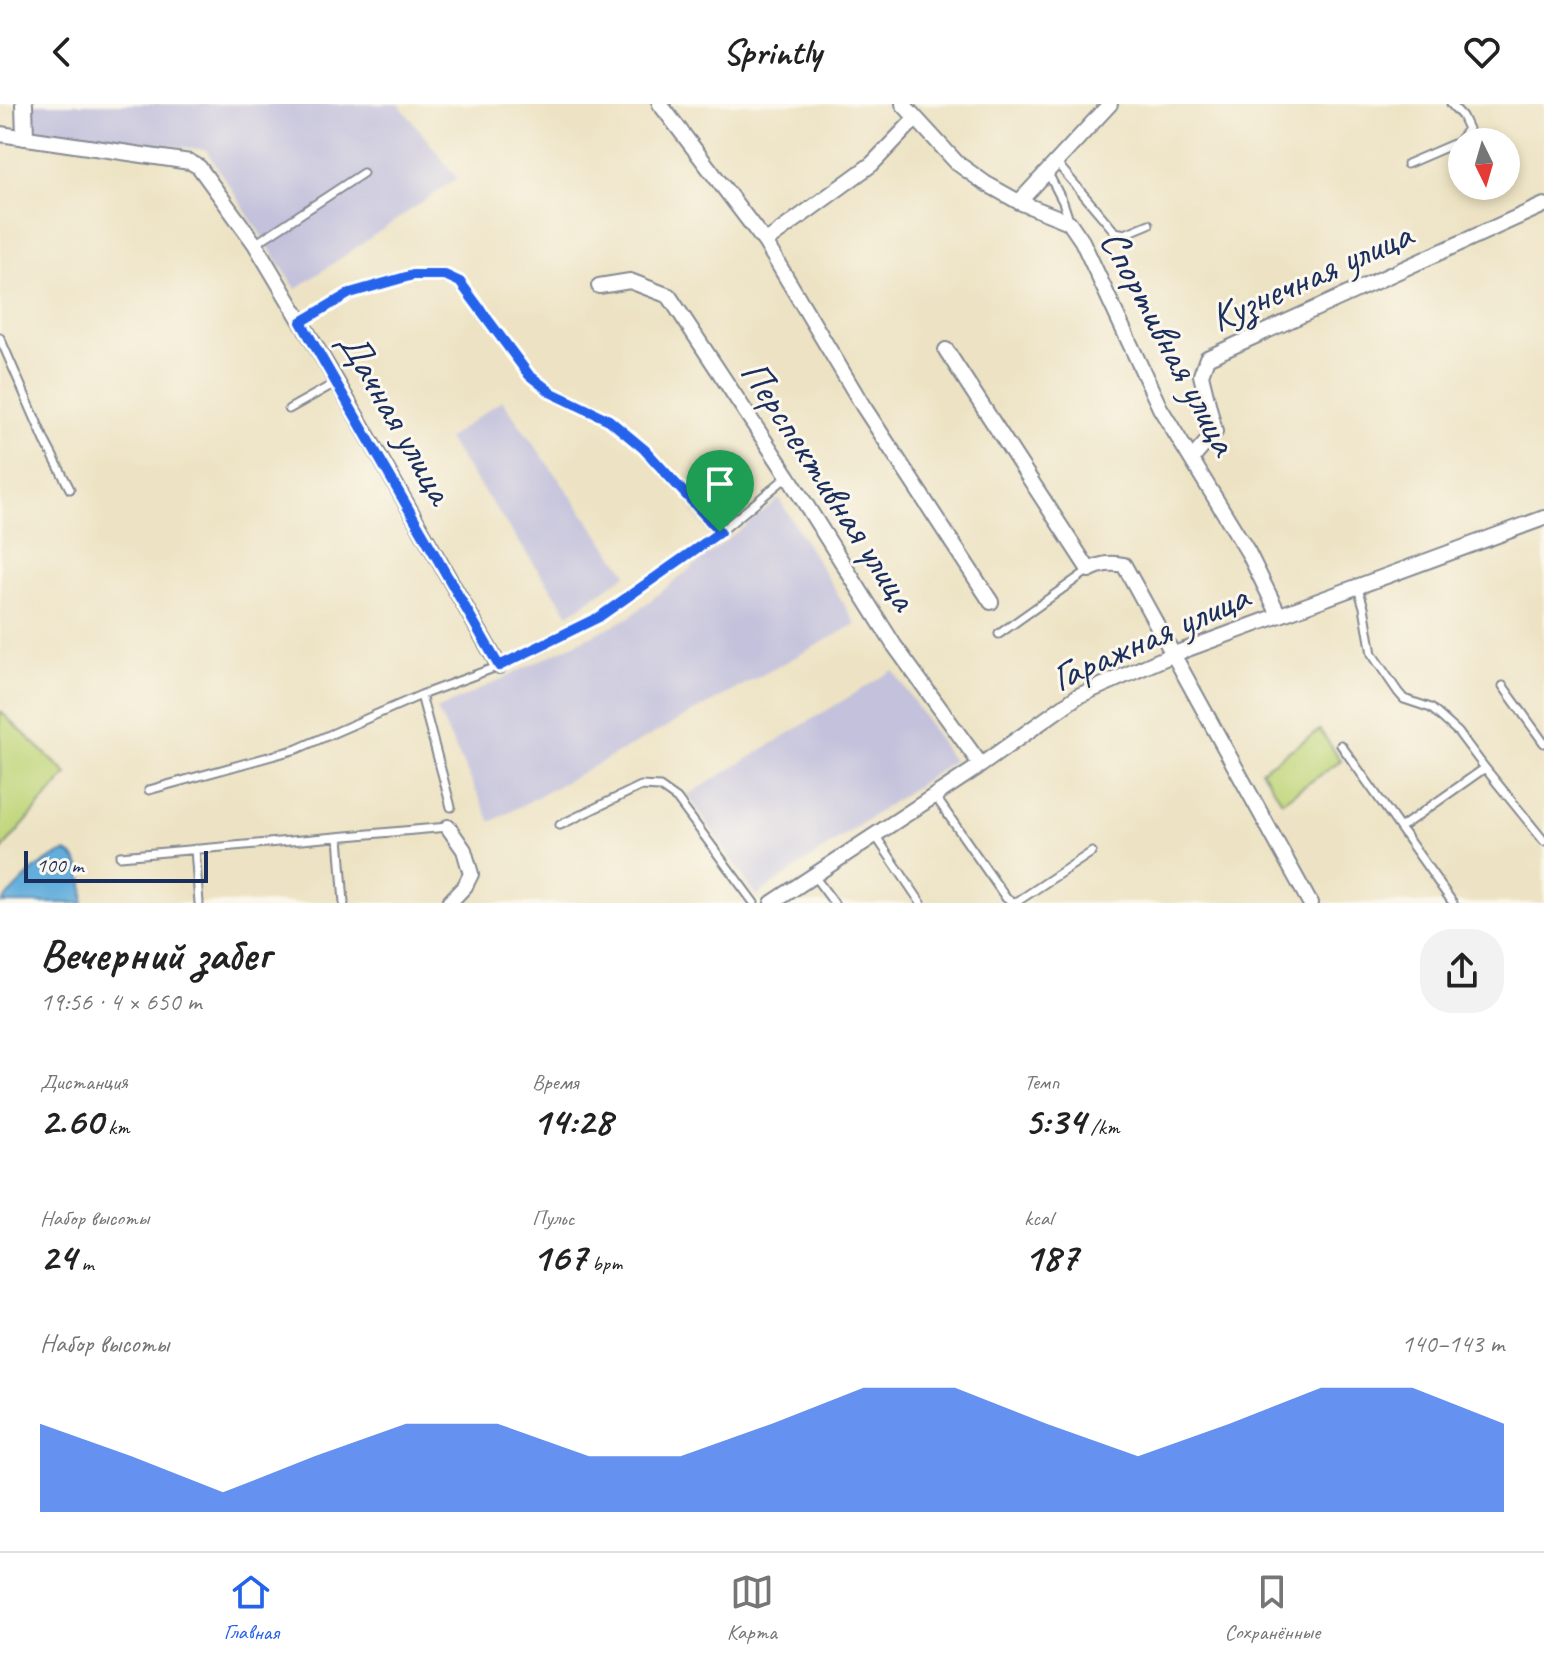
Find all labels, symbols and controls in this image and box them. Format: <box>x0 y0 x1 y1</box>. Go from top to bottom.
text: Sprintly <box>723 29 821 75</box>
icon: back <box>40 30 84 74</box>
icon: heart <box>1460 30 1504 74</box>
north arrow <box>1448 128 1520 200</box>
map controls <box>1448 128 1520 200</box>
street label: Кузнечная улица <box>1202 208 1422 343</box>
street label: Спортивная улица <box>1089 221 1250 465</box>
street label: Дачная улица <box>327 322 467 515</box>
street label: Перспективная улица <box>730 350 930 622</box>
pin <box>686 450 754 532</box>
icon: arrive <box>698 462 742 506</box>
street label: Гаражная улица <box>1044 570 1259 703</box>
scale bar <box>24 847 208 883</box>
text: 100 m <box>36 851 83 879</box>
text: Вечерний забег <box>40 927 270 982</box>
button: share <box>1420 929 1504 1013</box>
text: 19:56 · 4 × 650 m <box>40 985 201 1018</box>
text: Дистанция <box>40 1068 128 1096</box>
text: Время <box>532 1068 578 1096</box>
text: Темп <box>1024 1068 1059 1096</box>
text: 2.60 <box>40 1096 103 1146</box>
text: 14:28 <box>532 1096 612 1146</box>
text: 5:34 <box>1024 1096 1085 1146</box>
text: km <box>103 1113 130 1141</box>
text: /km <box>1085 1113 1119 1141</box>
text: Набор высоты <box>40 1204 149 1232</box>
text: Пульс <box>532 1204 574 1232</box>
text: kcal <box>1024 1204 1053 1232</box>
text: 24 <box>40 1232 76 1282</box>
text: 167 <box>532 1232 587 1282</box>
text: 187 <box>1024 1232 1078 1282</box>
text: m <box>76 1249 94 1277</box>
text: bpm <box>587 1249 622 1277</box>
text: Набор высоты <box>40 1327 169 1360</box>
text: 140–143 m <box>1401 1327 1504 1360</box>
tab: Главная <box>224 1570 279 1646</box>
tab: Карта <box>727 1570 777 1646</box>
tab: Сохранённые <box>1225 1570 1320 1646</box>

